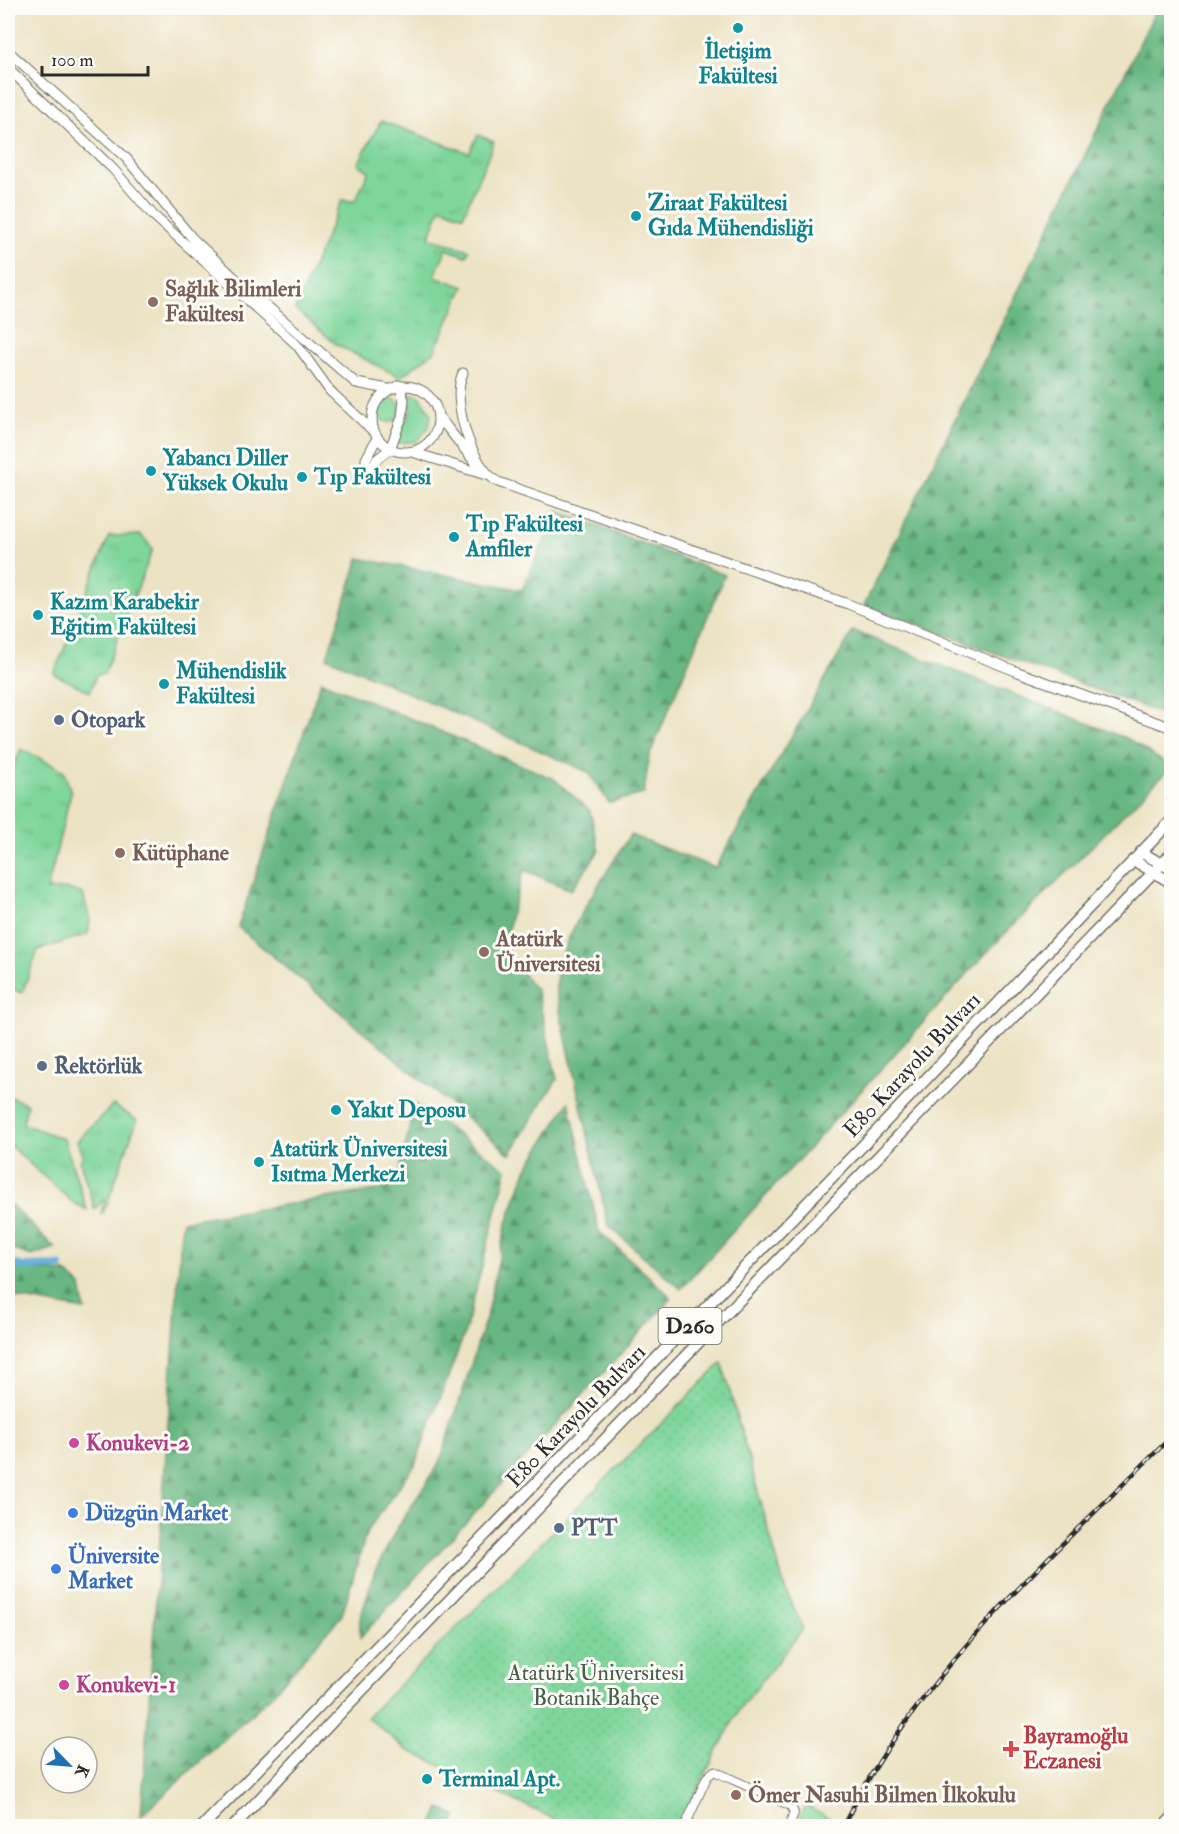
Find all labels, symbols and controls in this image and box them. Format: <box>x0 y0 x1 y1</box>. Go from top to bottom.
marker: İletişim Fakültesi <box>731 21 745 35</box>
place label: İletişim Fakültesi <box>698 36 778 90</box>
scale bar <box>42 39 148 77</box>
text: 100 m <box>51 49 94 72</box>
place label: Ziraat Fakültesi Gıda Mühendisliği <box>648 189 814 243</box>
marker: Ziraat Fakültesi Gıda Mühendisliği <box>629 209 643 223</box>
place label: Sağlık Bilimleri Fakültesi <box>165 275 301 328</box>
marker: Sağlık Bilimleri Fakültesi <box>146 295 160 309</box>
place label: Yabancı Diller Yüksek Okulu <box>162 444 289 497</box>
place label: Tıp Fakültesi <box>313 463 431 492</box>
marker: Yabancı Diller Yüksek Okulu <box>144 464 158 478</box>
marker: Tıp Fakültesi <box>295 470 309 484</box>
place label: Tıp Fakültesi Amfiler <box>465 510 583 563</box>
marker: Tıp Fakültesi Amfiler <box>447 530 461 544</box>
place label: Kazım Karabekir Eğitim Fakültesi <box>50 588 200 642</box>
marker: Kazım Karabekir Eğitim Fakültesi <box>31 608 45 622</box>
place label: Mühendislik Fakültesi <box>175 657 287 710</box>
marker: Mühendislik Fakültesi <box>157 677 171 691</box>
place label: Otopark <box>71 706 146 735</box>
marker: Otopark <box>52 713 66 727</box>
place label: Kütüphane <box>132 839 230 868</box>
marker: Kütüphane <box>113 846 127 860</box>
place label: Atatürk Üniversitesi <box>495 925 601 978</box>
marker: Atatürk Üniversitesi <box>477 945 491 959</box>
street label: E80 Karayolu Bulvarı <box>837 986 987 1144</box>
place label: Rektörlük <box>54 1052 143 1080</box>
marker: Rektörlük <box>35 1059 49 1073</box>
place label: Yakıt Deposu <box>347 1096 467 1125</box>
marker: Yakıt Deposu <box>329 1103 343 1117</box>
place label: Atatürk Üniversitesi Isıtma Merkezi <box>270 1135 448 1188</box>
marker: Atatürk Üniversitesi Isıtma Merkezi <box>252 1155 266 1169</box>
road number: D260 <box>658 1308 722 1344</box>
street label: E80 Karayolu Bulvarı <box>500 1338 652 1494</box>
place label: Konukevi-2 <box>86 1429 189 1457</box>
marker: Konukevi-2 <box>67 1436 81 1450</box>
place label: Düzgün Market <box>85 1499 229 1528</box>
marker: Düzgün Market <box>66 1506 80 1520</box>
place label: PTT <box>571 1514 618 1542</box>
marker: PTT <box>552 1521 566 1535</box>
place label: Üniversite Market <box>67 1542 160 1595</box>
marker: Üniversite Market <box>49 1562 63 1576</box>
park label: Atatürk Üniversitesi Botanik Bahçe <box>507 1659 684 1712</box>
place label: Konukevi-1 <box>76 1671 176 1699</box>
marker: Konukevi-1 <box>57 1678 71 1692</box>
place label: Bayramoğlu Eczanesi <box>1023 1722 1129 1775</box>
north arrow <box>39 1735 99 1795</box>
marker: Bayramoğlu Eczanesi <box>1004 1742 1018 1756</box>
text: K <box>70 1762 93 1781</box>
place label: Terminal Apt. <box>438 1765 560 1794</box>
marker: Terminal Apt. <box>420 1772 434 1786</box>
place label: Ömer Nasuhi Bilmen İlkokulu <box>748 1780 1017 1809</box>
marker: Ömer Nasuhi Bilmen İlkokulu <box>729 1788 743 1802</box>

